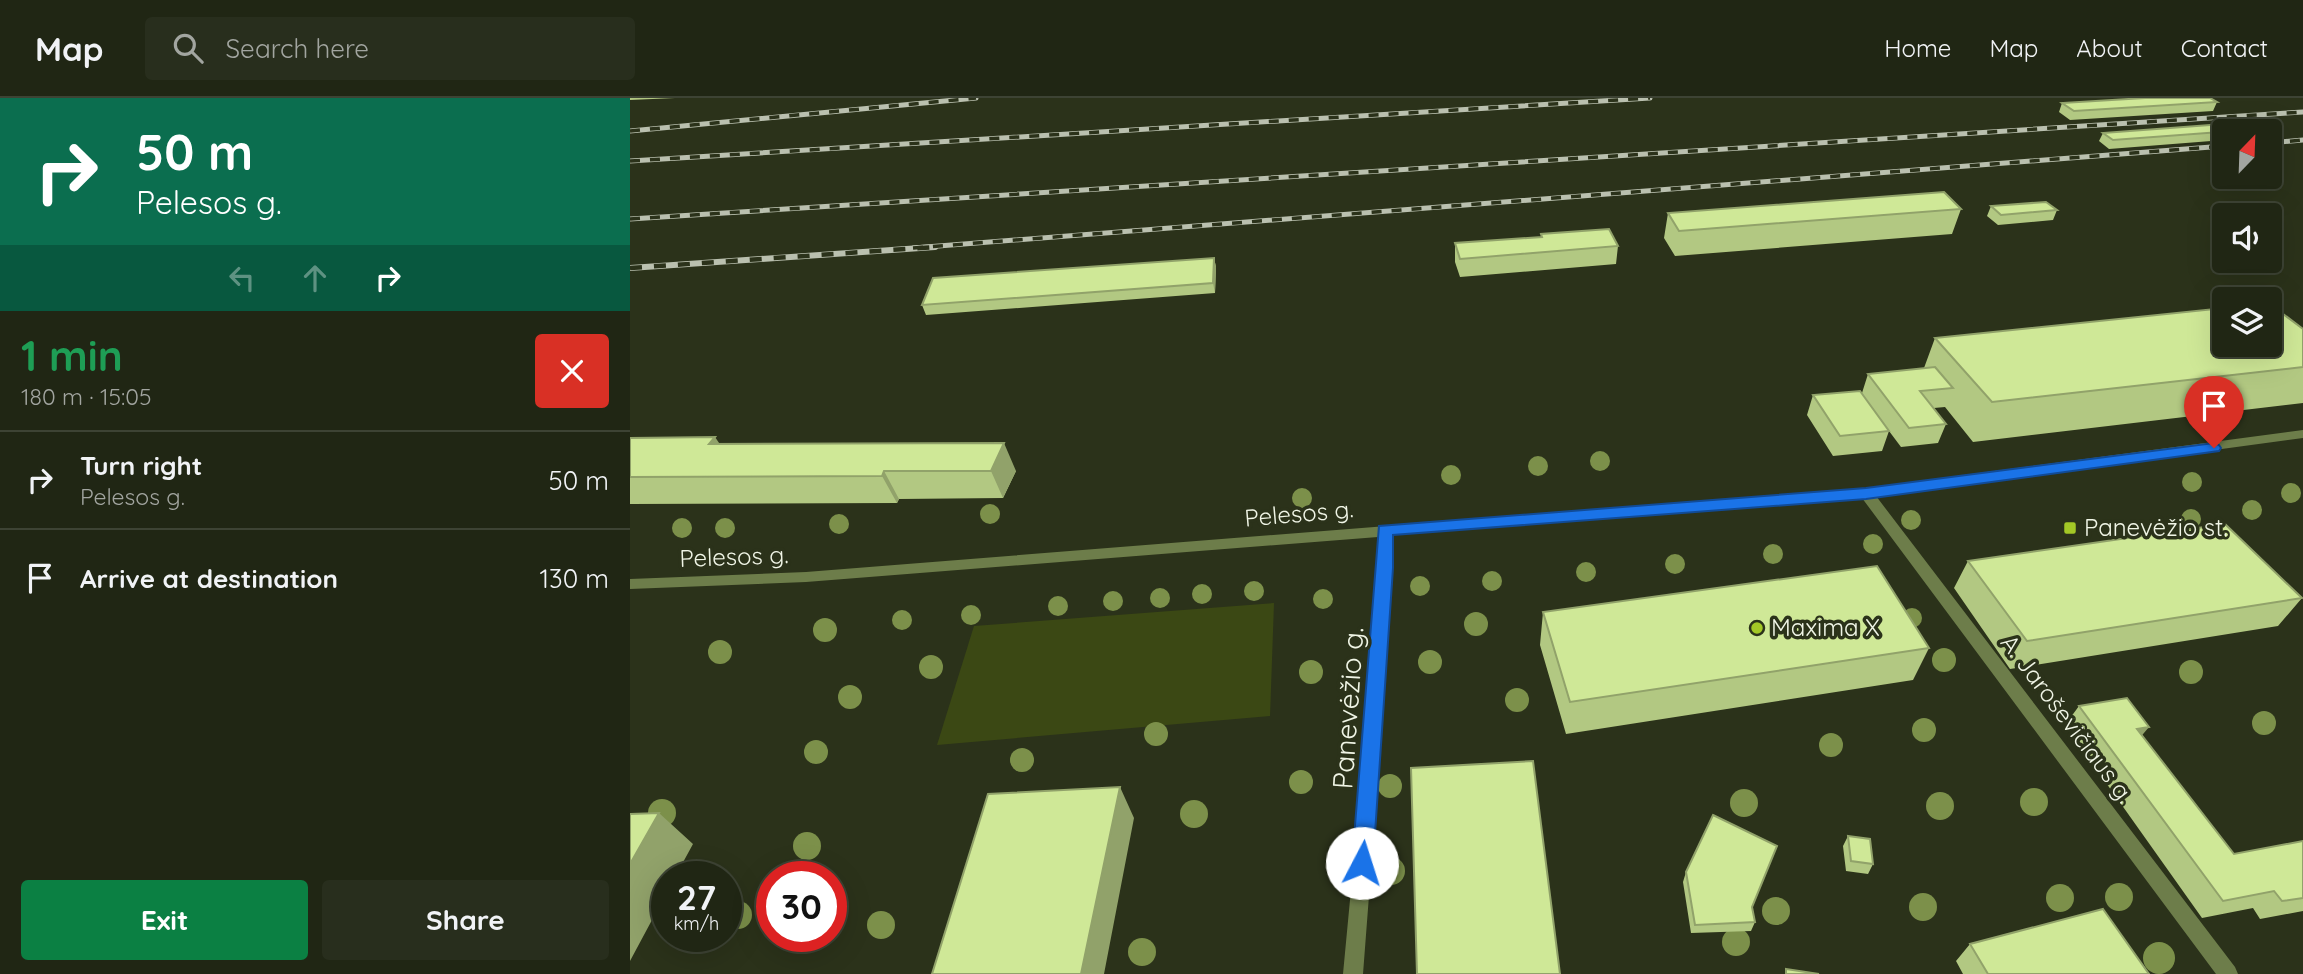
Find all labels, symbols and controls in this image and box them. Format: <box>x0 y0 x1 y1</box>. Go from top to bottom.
search box <box>145 17 635 80</box>
text: Map <box>35 28 103 69</box>
icon: search <box>169 29 207 67</box>
text: Search here <box>225 32 369 65</box>
text: Home <box>1884 33 1951 63</box>
text: Map <box>1989 33 2038 63</box>
text: About <box>2076 33 2143 63</box>
text: Contact <box>2181 33 2268 63</box>
north arrow <box>2212 119 2282 189</box>
map controls <box>2212 119 2282 357</box>
text: 50 m <box>136 121 253 182</box>
icon: right <box>21 126 112 217</box>
text: Pelesos g. <box>136 182 282 222</box>
button: sound <box>2212 203 2282 273</box>
icon: left <box>223 259 261 297</box>
icon: ahead <box>296 259 334 297</box>
icon: right <box>369 259 407 297</box>
button: layers <box>2212 287 2282 357</box>
text: 1 min <box>21 329 123 382</box>
button: close <box>535 334 609 408</box>
pin <box>2184 376 2244 448</box>
text: 180 m · 15:05 <box>21 382 151 411</box>
icon: arrive <box>2195 387 2233 425</box>
text: Turn right <box>80 449 202 482</box>
icon: right <box>21 461 59 499</box>
text: 50 m <box>549 464 609 497</box>
text: Pelesos g. <box>80 482 185 511</box>
street label: Pelesos g. <box>1243 493 1355 533</box>
place label: Panevėžio st. <box>2084 512 2228 542</box>
marker: Panevėžio st. <box>2062 520 2078 536</box>
street label: Pelesos g. <box>679 539 789 573</box>
icon: arrive <box>21 559 59 597</box>
text: Arrive at destination <box>80 562 338 595</box>
text: 130 m <box>539 562 609 595</box>
place label: Maxima X <box>1771 612 1880 642</box>
marker: Maxima X <box>1749 620 1765 636</box>
street label: Panevėžio g. <box>1324 626 1371 790</box>
street label: A. Jaroševičiaus g. <box>1995 628 2141 809</box>
position arrow <box>1325 826 1399 900</box>
speed limit sign: 30 <box>756 861 847 952</box>
text: 27 <box>677 875 716 919</box>
button: Exit <box>21 880 308 960</box>
button: Share <box>322 880 609 960</box>
text: km/h <box>674 912 719 935</box>

